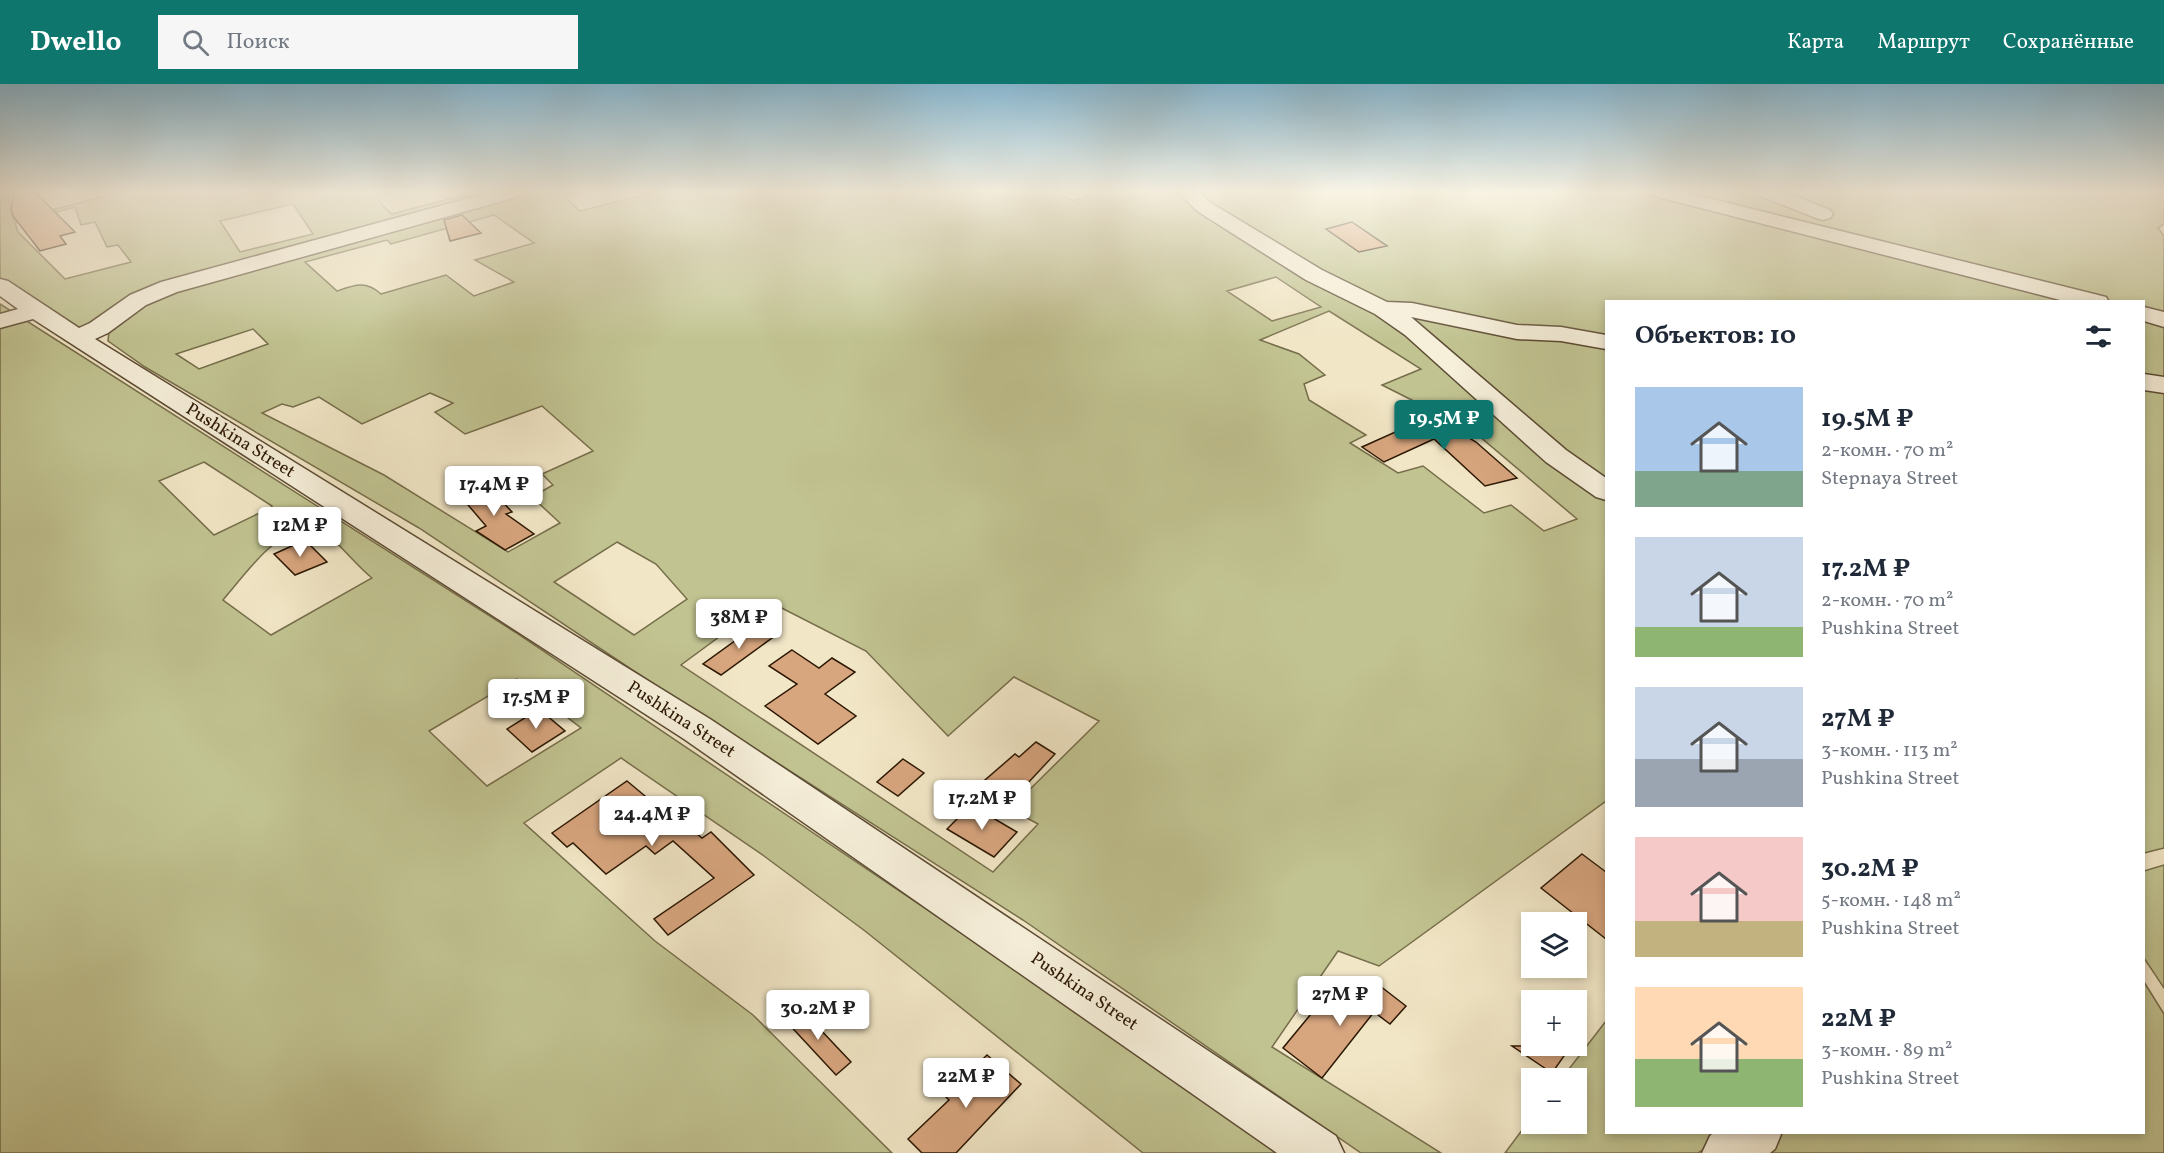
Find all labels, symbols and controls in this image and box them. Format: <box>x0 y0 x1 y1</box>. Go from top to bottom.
search box <box>158 15 578 69</box>
text: Dwello <box>30 23 122 62</box>
icon: search <box>179 26 212 59</box>
text: Поиск <box>227 27 290 58</box>
text: Карта <box>1787 28 1844 57</box>
text: Маршрут <box>1877 28 1970 57</box>
text: Сохранённые <box>2003 28 2134 57</box>
text: Объектов: 10 <box>1635 318 1796 354</box>
icon: filters <box>2082 320 2115 353</box>
street label: Pushkina Street <box>180 397 300 485</box>
pin: 19.5M ₽ <box>1389 400 1499 451</box>
text: 19.5M ₽ <box>1821 401 1914 437</box>
text: 19.5M ₽ <box>1408 405 1480 433</box>
icon: home <box>1683 411 1755 483</box>
text: 2-комн. · 70 m² <box>1821 437 1953 465</box>
text: Stepnaya Street <box>1821 465 1958 493</box>
pin: 17.4M ₽ <box>439 466 549 517</box>
text: 17.4M ₽ <box>459 471 529 499</box>
pin: 12M ₽ <box>258 507 342 558</box>
text: 12M ₽ <box>272 512 328 540</box>
text: 17.2M ₽ <box>1821 551 1910 587</box>
icon: home <box>1683 561 1755 633</box>
text: 2-комн. · 70 m² <box>1821 587 1953 615</box>
pin: 38M ₽ <box>697 599 781 650</box>
text: 38M ₽ <box>710 604 768 632</box>
text: Pushkina Street <box>1821 615 1960 643</box>
street label: Pushkina Street <box>622 676 740 764</box>
pin: 17.5M ₽ <box>481 679 591 730</box>
text: 17.5M ₽ <box>502 684 570 712</box>
text: 27M ₽ <box>1821 701 1895 737</box>
icon: home <box>1683 711 1755 783</box>
text: 3-комн. · 113 m² <box>1821 737 1958 765</box>
text: Pushkina Street <box>1821 765 1960 793</box>
pin: 17.2M ₽ <box>927 780 1037 831</box>
text: 17.2M ₽ <box>948 785 1016 813</box>
pin: 24.4M ₽ <box>597 796 707 847</box>
text: 24.4M ₽ <box>613 801 691 829</box>
text: 30.2M ₽ <box>1821 851 1919 887</box>
icon: home <box>1683 861 1755 933</box>
text: 5-комн. · 148 m² <box>1821 887 1961 915</box>
map controls <box>1521 912 1587 1134</box>
button: layers <box>1521 912 1587 978</box>
text: Pushkina Street <box>1821 915 1960 943</box>
street label: Pushkina Street <box>1025 947 1143 1037</box>
pin: 27M ₽ <box>1298 976 1382 1027</box>
text: 27M ₽ <box>1312 981 1368 1009</box>
pin: 30.2M ₽ <box>763 990 873 1041</box>
button: + <box>1521 990 1587 1056</box>
text: 30.2M ₽ <box>780 995 856 1023</box>
text: 22M ₽ <box>1821 1001 1896 1037</box>
icon: home <box>1683 1011 1755 1083</box>
text: 3-комн. · 89 m² <box>1821 1037 1953 1065</box>
pin: 22M ₽ <box>924 1058 1008 1109</box>
text: 22M ₽ <box>937 1063 995 1091</box>
text: Pushkina Street <box>1821 1065 1960 1093</box>
button: − <box>1521 1068 1587 1134</box>

